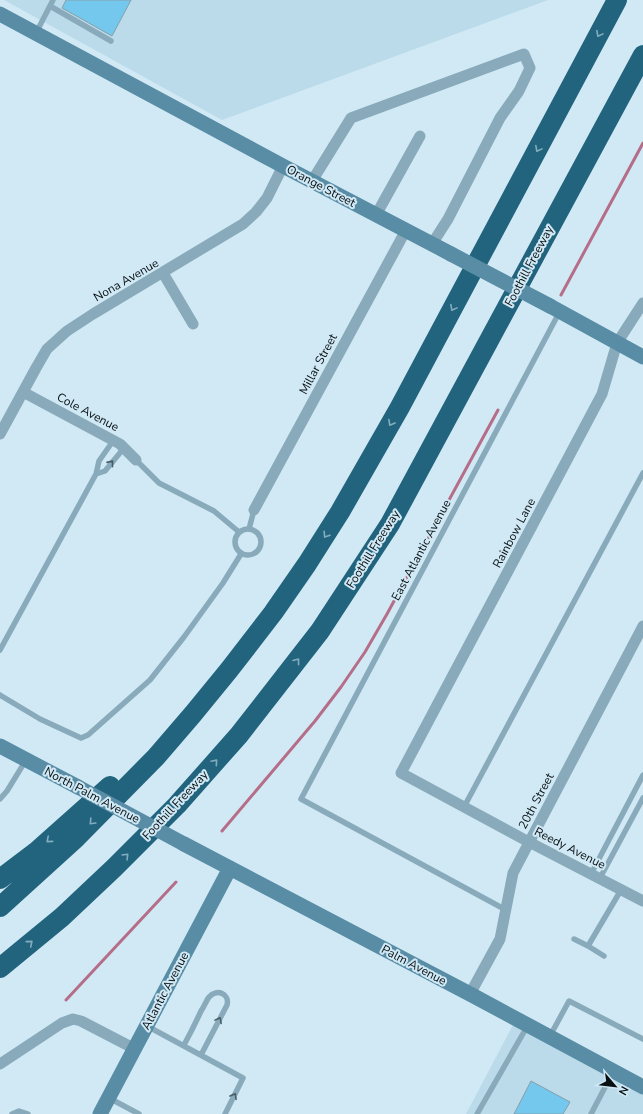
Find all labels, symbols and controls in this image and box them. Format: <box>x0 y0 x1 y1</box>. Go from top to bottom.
one-way arrow <box>596 30 604 38</box>
one-way arrow <box>535 145 543 152</box>
street label: Orange Street <box>284 161 359 211</box>
street label: Foothill Freeway <box>501 222 557 309</box>
street label: Nona Avenue <box>91 255 161 305</box>
one-way arrow <box>450 304 458 312</box>
street label: Millar Street <box>295 330 341 397</box>
street label: Cole Avenue <box>54 389 122 435</box>
one-way arrow <box>389 419 396 426</box>
one-way arrow <box>107 461 114 468</box>
street label: Rainbow Lane <box>489 495 539 571</box>
street label: East Atlantic Avenue <box>388 497 454 603</box>
street label: Foothill Freeway <box>343 506 404 591</box>
one-way arrow <box>323 531 330 538</box>
one-way arrow <box>293 658 300 665</box>
one-way arrow <box>211 759 218 766</box>
street label: North Palm Avenue <box>42 763 142 827</box>
street label: Foothill Freeway <box>139 766 212 843</box>
street label: 20th Street <box>515 770 558 832</box>
one-way arrow <box>89 817 97 825</box>
street label: Reedy Avenue <box>532 823 608 873</box>
one-way arrow <box>47 835 54 842</box>
one-way arrow <box>121 853 129 861</box>
one-way arrow <box>25 941 33 948</box>
street label: Palm Avenue <box>379 941 449 989</box>
street label: Atlantic Avenue <box>138 949 192 1033</box>
one-way arrow <box>215 1017 222 1024</box>
north arrow <box>595 1066 635 1106</box>
text: N <box>615 1083 632 1098</box>
one-way arrow <box>230 1093 237 1100</box>

